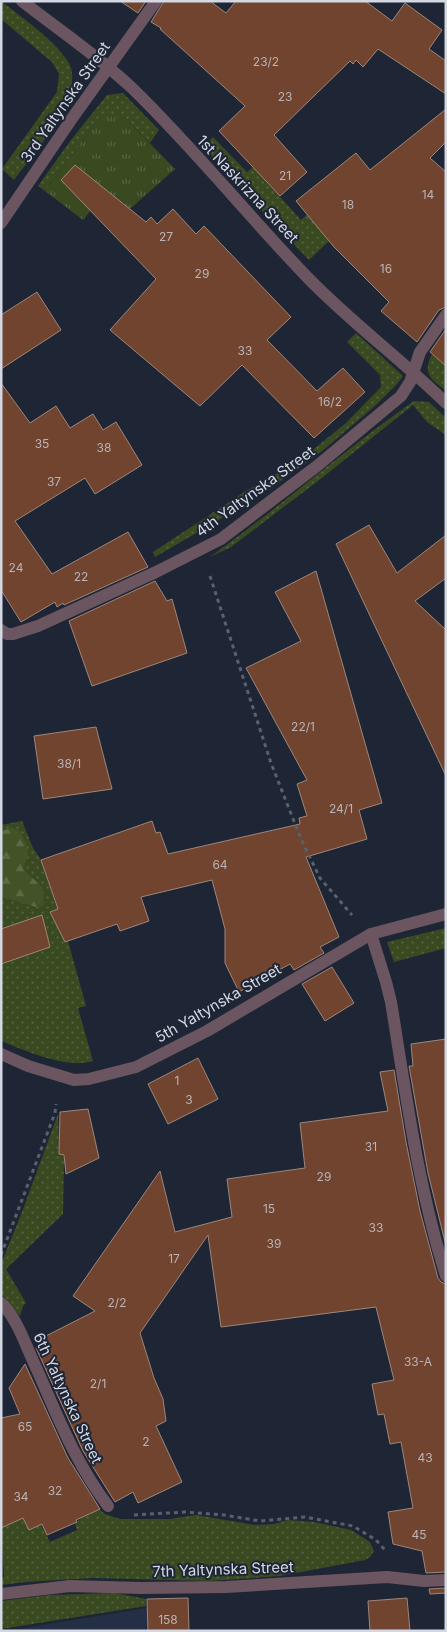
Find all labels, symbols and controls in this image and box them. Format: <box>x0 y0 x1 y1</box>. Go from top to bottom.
street label: 3rd Yaltynska Street <box>16 38 114 166</box>
house number: 23/2 <box>253 54 279 69</box>
house number: 23 <box>278 89 292 104</box>
street label: 1st Naskrizna Street <box>193 131 303 247</box>
house number: 21 <box>279 168 291 183</box>
house number: 14 <box>422 187 435 202</box>
house number: 18 <box>342 197 354 212</box>
house number: 27 <box>159 229 173 244</box>
house number: 16 <box>380 261 392 276</box>
house number: 29 <box>195 266 209 281</box>
house number: 33 <box>238 343 252 358</box>
house number: 16/2 <box>318 394 342 409</box>
house number: 35 <box>35 436 49 451</box>
house number: 38 <box>97 440 111 455</box>
street label: 4th Yaltynska Street <box>192 441 318 541</box>
house number: 37 <box>47 474 61 489</box>
house number: 24 <box>9 560 24 575</box>
house number: 22 <box>74 569 88 584</box>
house number: 22/1 <box>291 719 315 734</box>
house number: 38/1 <box>57 756 81 771</box>
house number: 24/1 <box>329 801 353 816</box>
house number: 64 <box>212 857 228 872</box>
street label: 5th Yaltynska Street <box>152 959 284 1047</box>
house number: 1 <box>175 1073 179 1088</box>
house number: 3 <box>185 1092 193 1107</box>
house number: 31 <box>365 1139 377 1154</box>
house number: 29 <box>317 1169 331 1184</box>
house number: 15 <box>263 1201 275 1216</box>
house number: 33 <box>369 1220 383 1235</box>
house number: 39 <box>267 1236 281 1251</box>
house number: 17 <box>168 1251 180 1266</box>
house number: 2/2 <box>108 1295 126 1310</box>
street label: 6th Yaltynska Street <box>29 1329 107 1467</box>
house number: 33-А <box>404 1354 432 1369</box>
house number: 2/1 <box>90 1376 106 1391</box>
house number: 65 <box>18 1419 32 1434</box>
house number: 2 <box>142 1434 150 1449</box>
house number: 43 <box>417 1450 433 1465</box>
house number: 32 <box>48 1483 62 1498</box>
house number: 34 <box>13 1489 29 1504</box>
house number: 45 <box>411 1527 427 1542</box>
street label: 7th Yaltynska Street <box>152 1557 294 1581</box>
house number: 158 <box>158 1612 178 1627</box>

